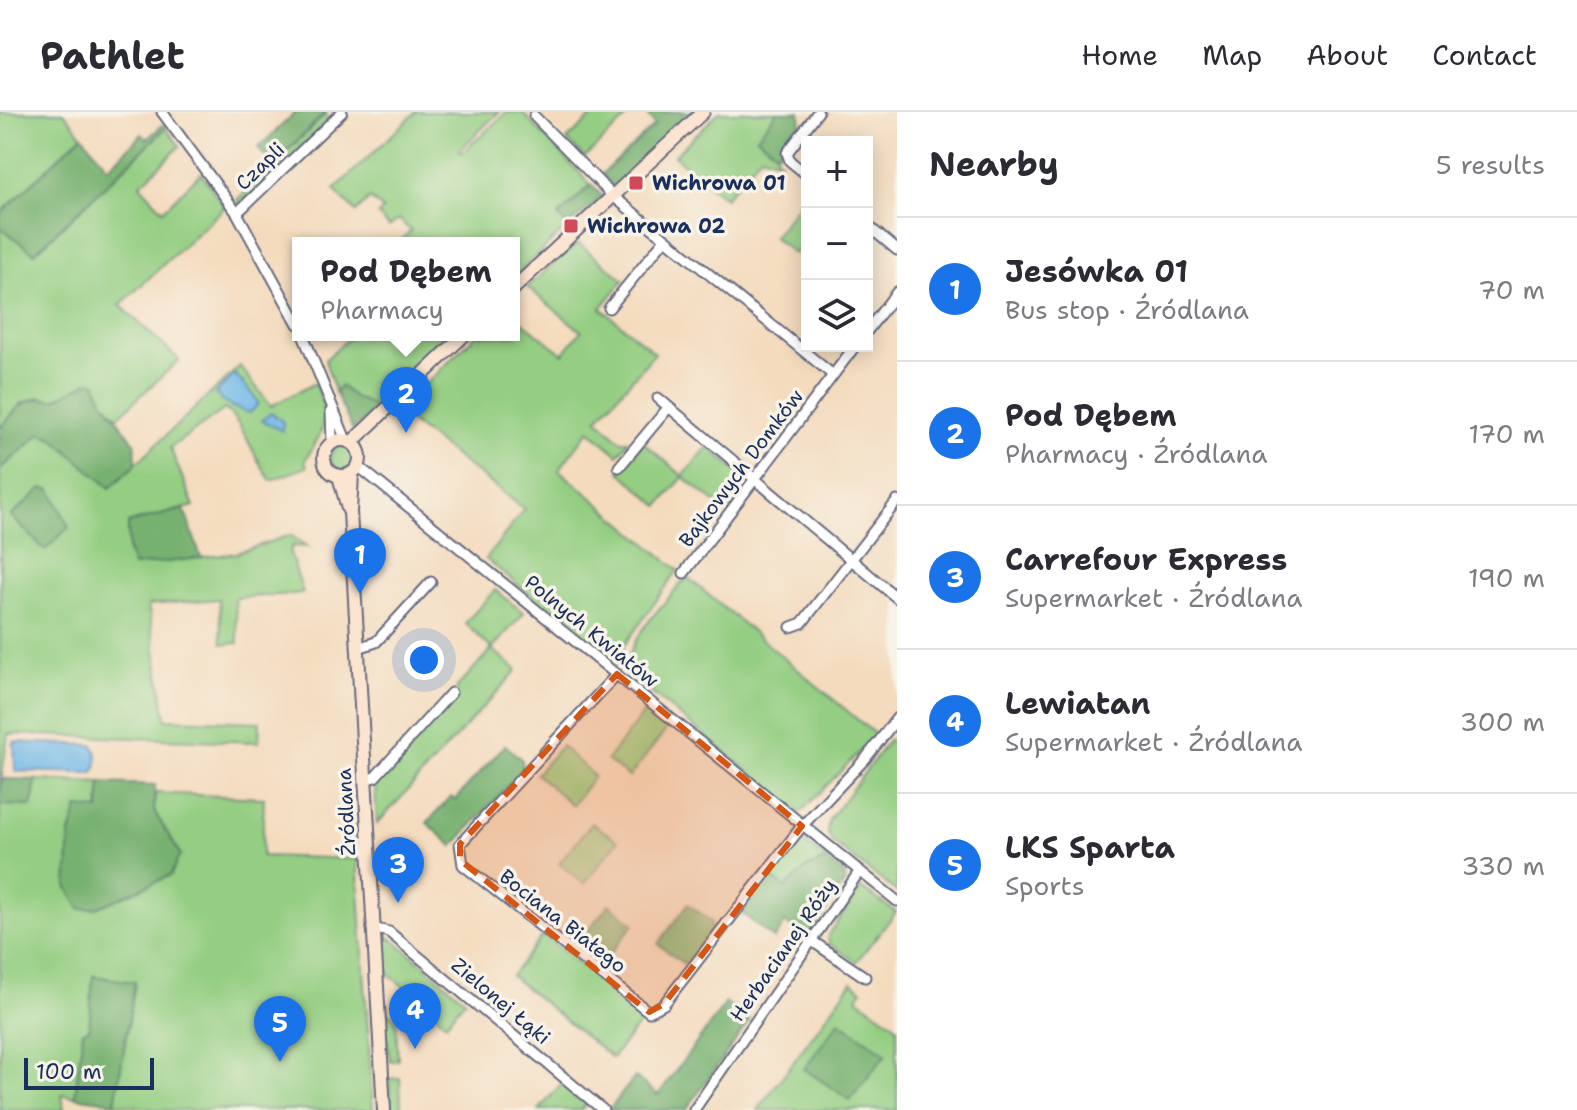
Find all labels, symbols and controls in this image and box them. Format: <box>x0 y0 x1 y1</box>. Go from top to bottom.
text: Pathlet <box>40 30 185 81</box>
text: Home <box>1081 36 1158 74</box>
text: Map <box>1202 36 1262 74</box>
text: About <box>1306 36 1388 74</box>
text: Contact <box>1432 36 1537 74</box>
street label: Czapli <box>230 136 290 196</box>
map controls <box>801 136 873 352</box>
button: + <box>801 136 873 208</box>
text: Nearby <box>929 141 1059 187</box>
text: 5 results <box>1436 147 1545 182</box>
place label: Wichrowa 01 <box>652 170 786 196</box>
marker: Wichrowa 01 <box>627 174 645 192</box>
button: − <box>801 208 873 280</box>
place label: Wichrowa 02 <box>587 213 725 239</box>
marker: Wichrowa 02 <box>562 217 580 235</box>
popup <box>292 237 520 341</box>
text: Pod Dębem <box>320 251 492 292</box>
text: Jesówka 01 <box>1005 251 1188 292</box>
text: 1 <box>949 272 961 307</box>
text: 70 m <box>1478 272 1545 307</box>
button: layers <box>801 280 873 352</box>
text: Pharmacy <box>320 292 444 327</box>
text: Bus stop · Źródlana <box>1005 292 1249 327</box>
pin: 2 <box>380 367 432 433</box>
street label: Bajkowych Domków <box>673 384 809 552</box>
text: Pod Dębem <box>1005 395 1177 436</box>
text: 2 <box>946 416 964 451</box>
text: 170 m <box>1468 416 1545 451</box>
text: Pharmacy · Źródlana <box>1005 436 1268 471</box>
pin: 1 <box>334 528 386 594</box>
text: Carrefour Express <box>1005 539 1287 580</box>
text: 3 <box>946 560 964 595</box>
text: 190 m <box>1468 560 1545 595</box>
street label: Polnych Kwiatów <box>520 569 664 693</box>
text: Supermarket · Źródlana <box>1005 580 1302 615</box>
your location <box>404 640 444 680</box>
text: Lewiatan <box>1005 683 1150 724</box>
text: 4 <box>946 704 964 739</box>
text: 300 m <box>1460 704 1545 739</box>
text: Supermarket · Źródlana <box>1005 724 1302 759</box>
street label: Źródlana <box>331 767 361 856</box>
text: LKS Sparta <box>1005 827 1175 868</box>
pin: 3 <box>372 837 424 903</box>
text: 5 <box>947 848 963 883</box>
text: 330 m <box>1461 848 1545 883</box>
street label: Bociana Białego <box>494 863 632 979</box>
text: Sports <box>1005 868 1085 903</box>
street label: Herbacianej Róży <box>724 873 842 1027</box>
street label: Zielonej Łąki <box>446 952 556 1050</box>
pin: 4 <box>389 983 441 1049</box>
pin: 5 <box>254 996 306 1062</box>
scale bar <box>24 1054 154 1090</box>
text: 100 m <box>36 1057 102 1086</box>

